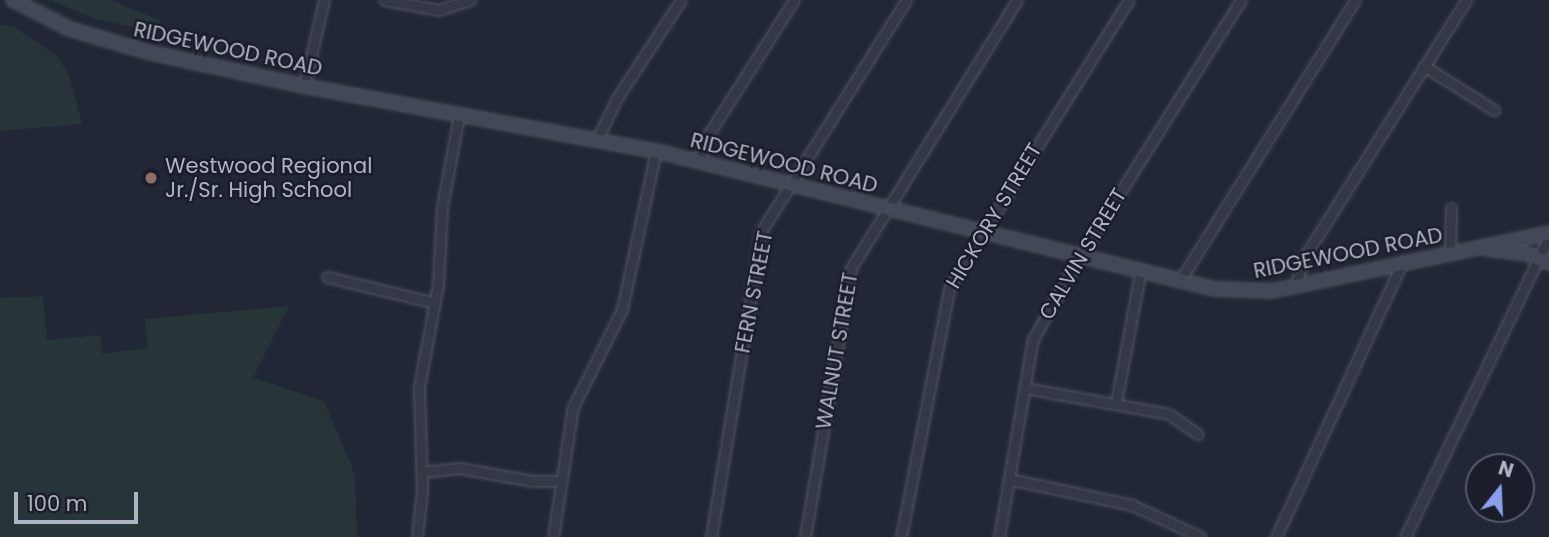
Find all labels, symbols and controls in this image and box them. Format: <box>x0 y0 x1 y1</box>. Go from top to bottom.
street label: RIDGEWOOD ROAD <box>131 17 325 81</box>
street label: RIDGEWOOD ROAD <box>688 128 880 198</box>
street label: HICKORY STREET <box>941 139 1047 293</box>
place label: Westwood Regional Jr./Sr. High School <box>165 153 372 203</box>
marker: Westwood Regional Jr./Sr. High School <box>143 170 159 186</box>
street label: CALVIN STREET <box>1034 184 1132 324</box>
street label: RIDGEWOOD ROAD <box>1251 222 1445 284</box>
street label: FERN STREET <box>730 229 778 355</box>
street label: WALNUT STREET <box>811 271 863 431</box>
north arrow <box>1465 453 1535 523</box>
text: N <box>1495 454 1517 485</box>
scale bar <box>18 477 142 522</box>
text: 100 m <box>27 489 87 518</box>

